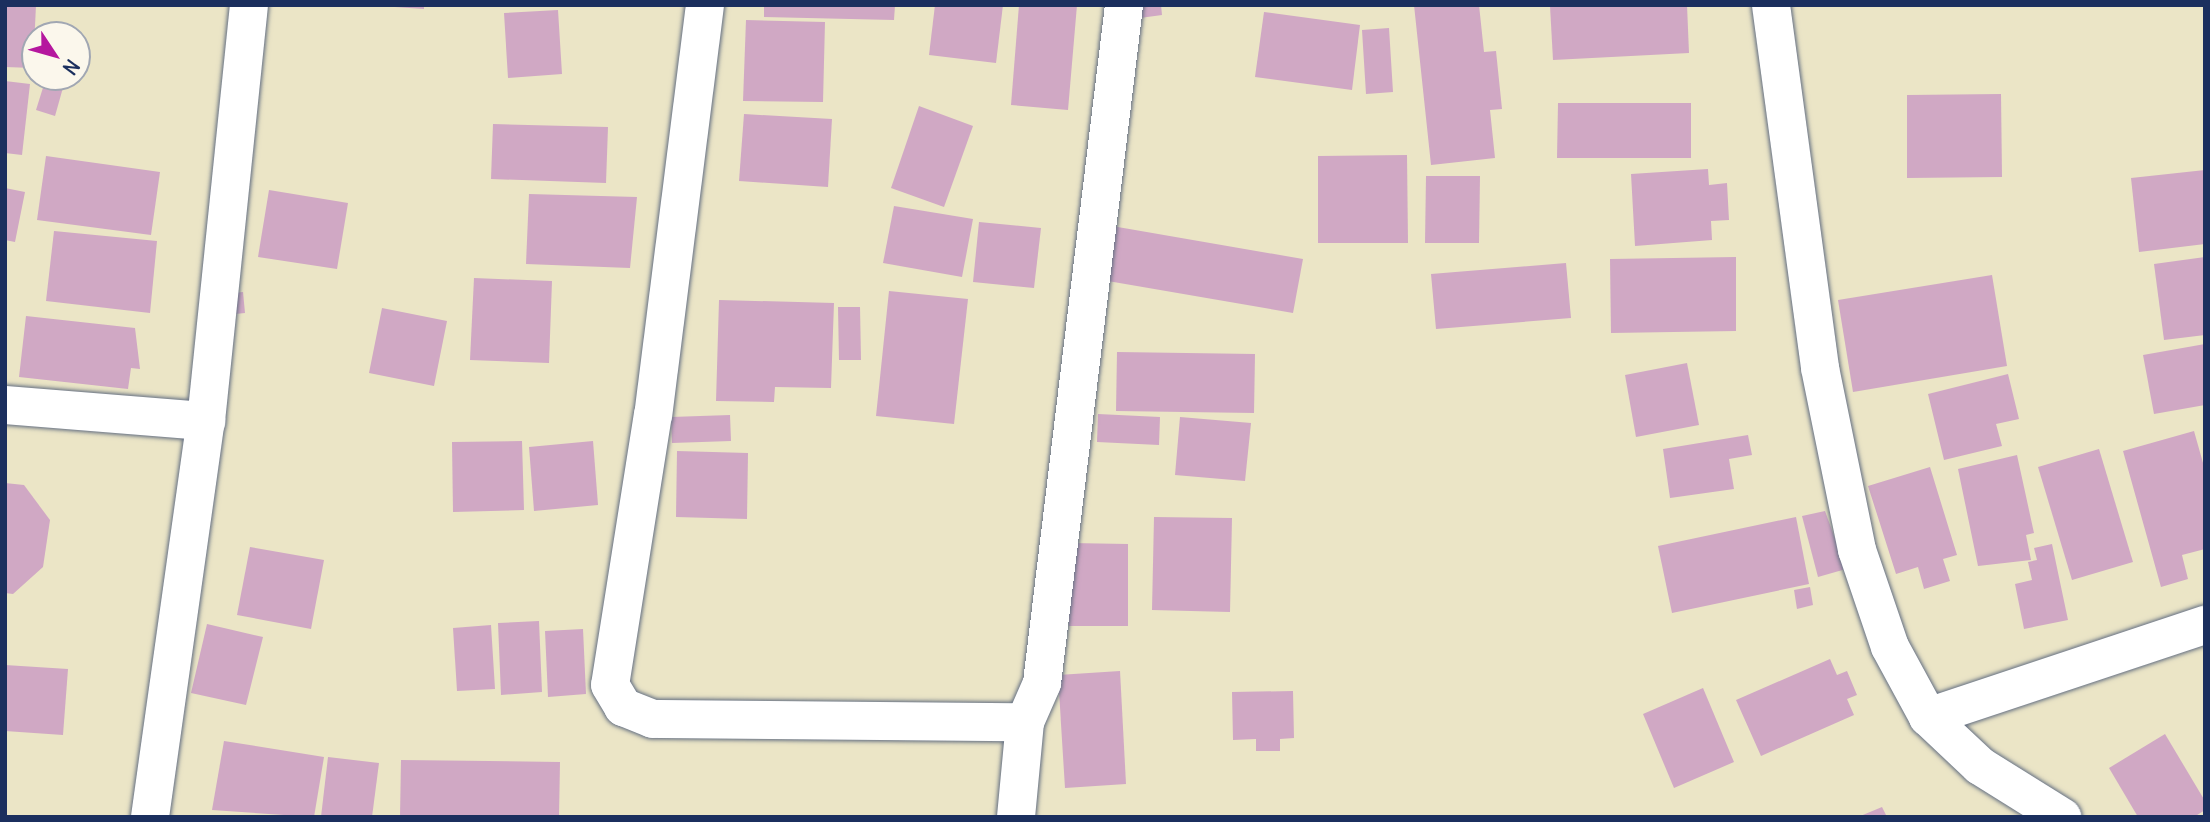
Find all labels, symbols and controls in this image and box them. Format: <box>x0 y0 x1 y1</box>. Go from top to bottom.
north arrow <box>21 21 91 91</box>
text: N <box>58 55 85 80</box>

